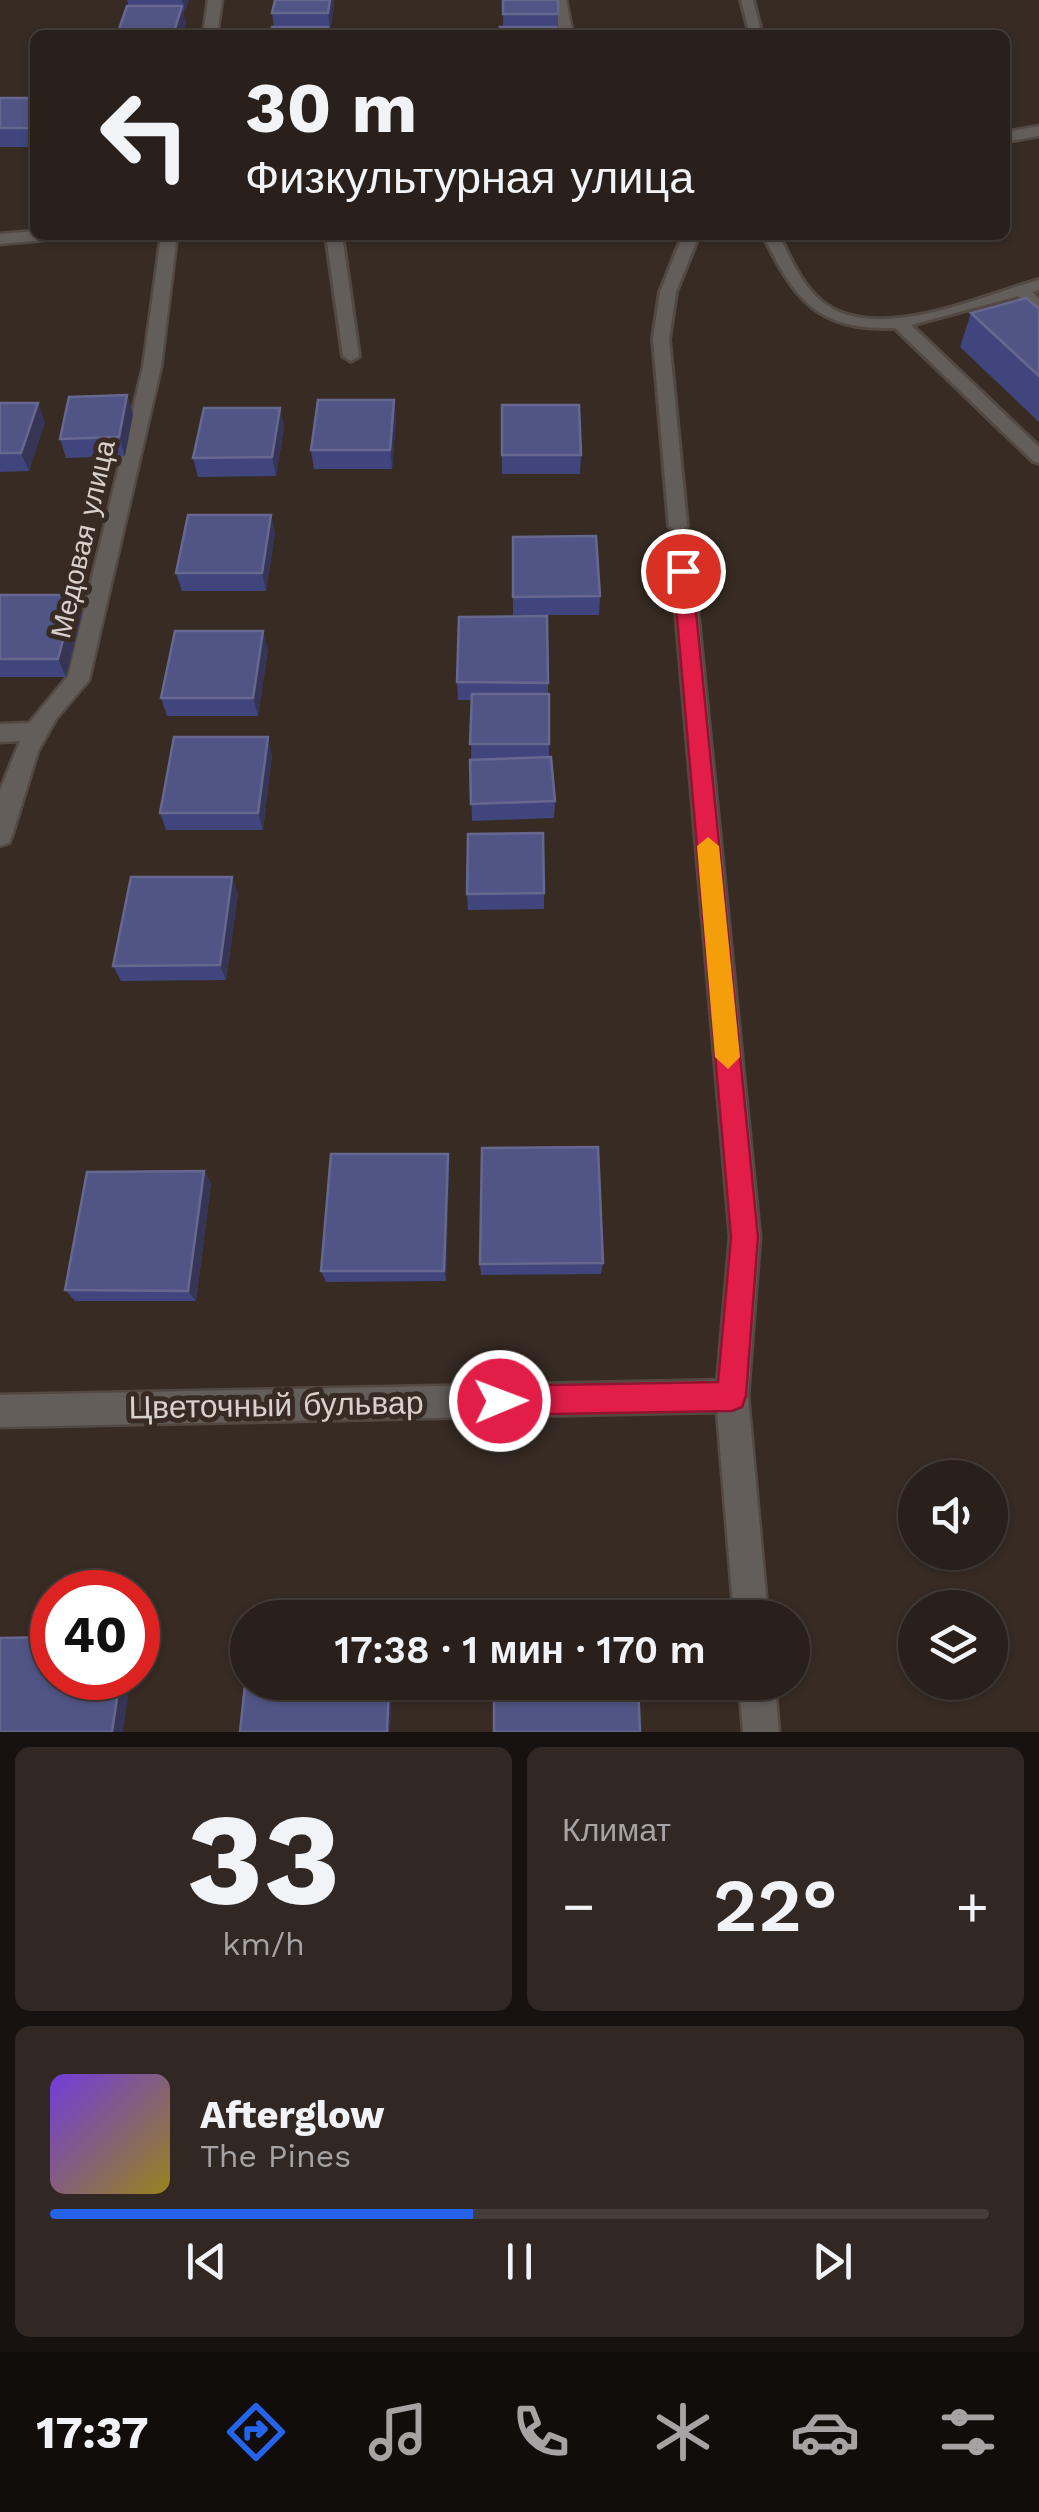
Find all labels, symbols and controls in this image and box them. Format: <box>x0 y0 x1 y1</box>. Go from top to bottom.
text: 30 m <box>245 67 417 149</box>
icon: left <box>80 70 210 200</box>
text: Физкультурная улица <box>245 151 694 204</box>
street label: Медовая улица <box>44 436 122 641</box>
pin <box>641 529 726 614</box>
icon: arrive <box>656 544 711 599</box>
position arrow <box>448 1349 552 1453</box>
street label: Цветочный бульвар <box>128 1383 424 1427</box>
map controls <box>898 1460 1008 1700</box>
button: sound <box>898 1460 1008 1570</box>
speed limit sign: 40 <box>30 1570 160 1700</box>
button: layers <box>898 1590 1008 1700</box>
text: 17:38 · 1 мин · 170 m <box>334 1628 706 1672</box>
text: 33 <box>186 1783 341 1936</box>
text: Климат <box>562 1811 671 1849</box>
text: 22° <box>713 1861 838 1949</box>
text: − <box>562 1874 595 1938</box>
text: + <box>956 1874 989 1938</box>
text: km/h <box>222 1925 305 1963</box>
text: Afterglow <box>200 2093 385 2137</box>
text: The Pines <box>200 2137 351 2175</box>
icon: previous <box>179 2234 234 2289</box>
icon: pause <box>492 2234 547 2289</box>
icon: next <box>805 2234 860 2289</box>
icon: directions <box>221 2397 291 2467</box>
icon: music <box>363 2397 433 2467</box>
icon: phone <box>506 2397 576 2467</box>
icon: climate <box>648 2397 718 2467</box>
icon: car <box>790 2397 860 2467</box>
icon: filters <box>933 2397 1003 2467</box>
text: 17:37 <box>36 2406 149 2459</box>

